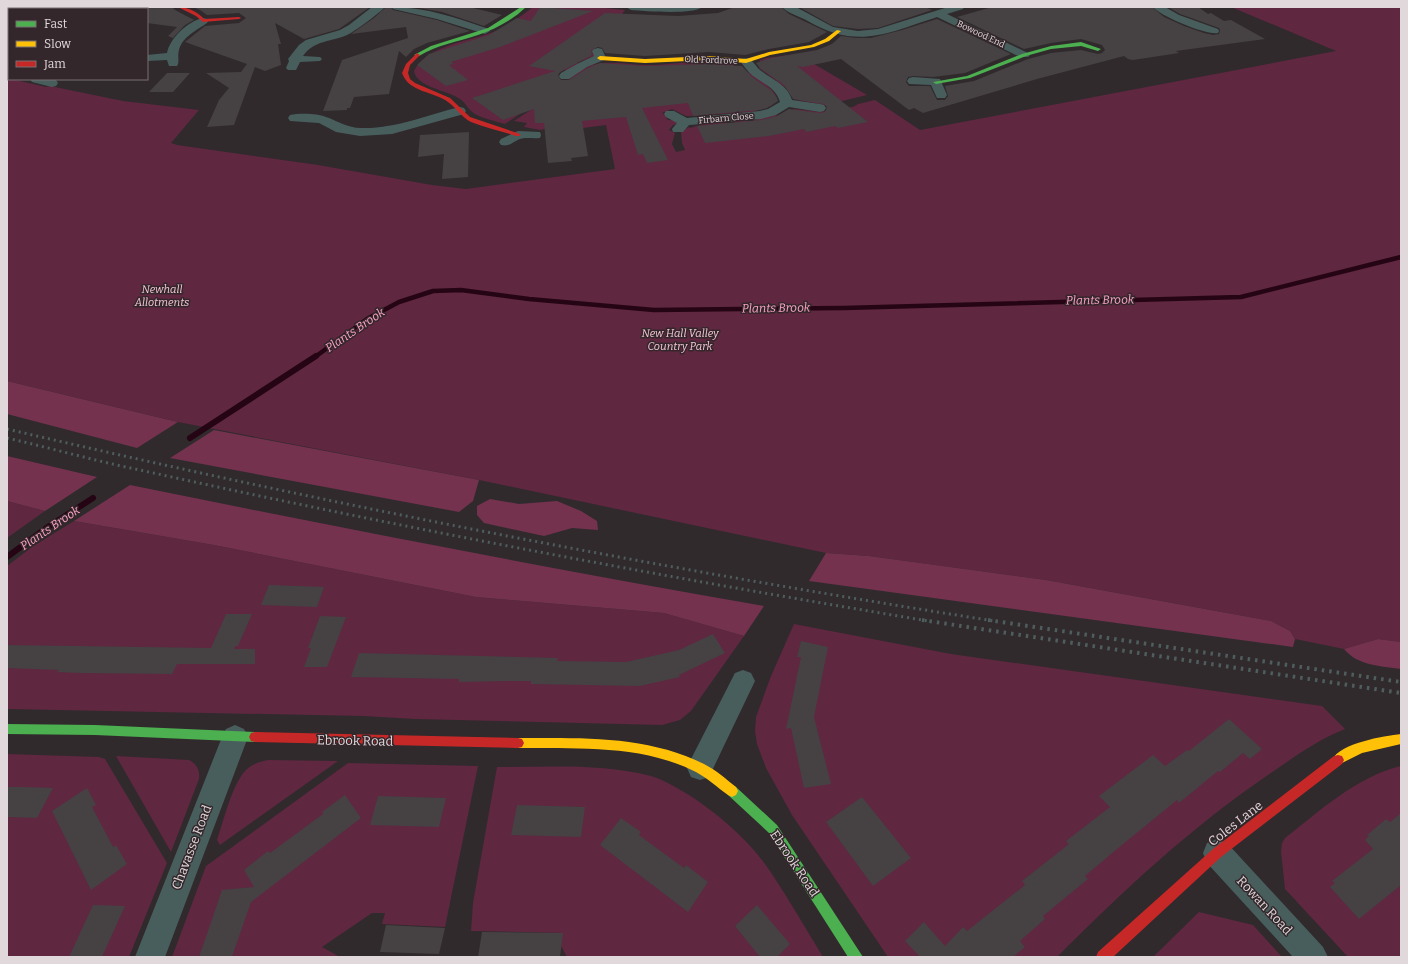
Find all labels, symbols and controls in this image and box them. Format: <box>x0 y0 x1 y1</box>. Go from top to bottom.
legend <box>8 8 148 80</box>
text: Fast <box>44 17 68 31</box>
street label: Bowood End <box>955 19 1007 50</box>
text: Slow <box>44 37 71 51</box>
street label: Old Fordrove <box>684 54 738 66</box>
text: Jam <box>43 57 66 71</box>
street label: Firbarn Close <box>698 111 754 125</box>
park label: Newhall Allotments <box>134 283 189 309</box>
water label: Plants Brook <box>1066 292 1135 308</box>
water label: Plants Brook <box>742 300 811 316</box>
water label: Plants Brook <box>323 305 388 355</box>
park label: New Hall Valley Country Park <box>641 327 720 353</box>
water label: Plants Brook <box>18 503 83 553</box>
street label: Ebrook Road <box>317 732 394 749</box>
street label: Coles Lane <box>1205 798 1265 849</box>
street label: Chavasse Road <box>168 803 215 892</box>
street label: Ebrook Road <box>767 827 822 899</box>
street label: Rowan Road <box>1234 873 1296 938</box>

